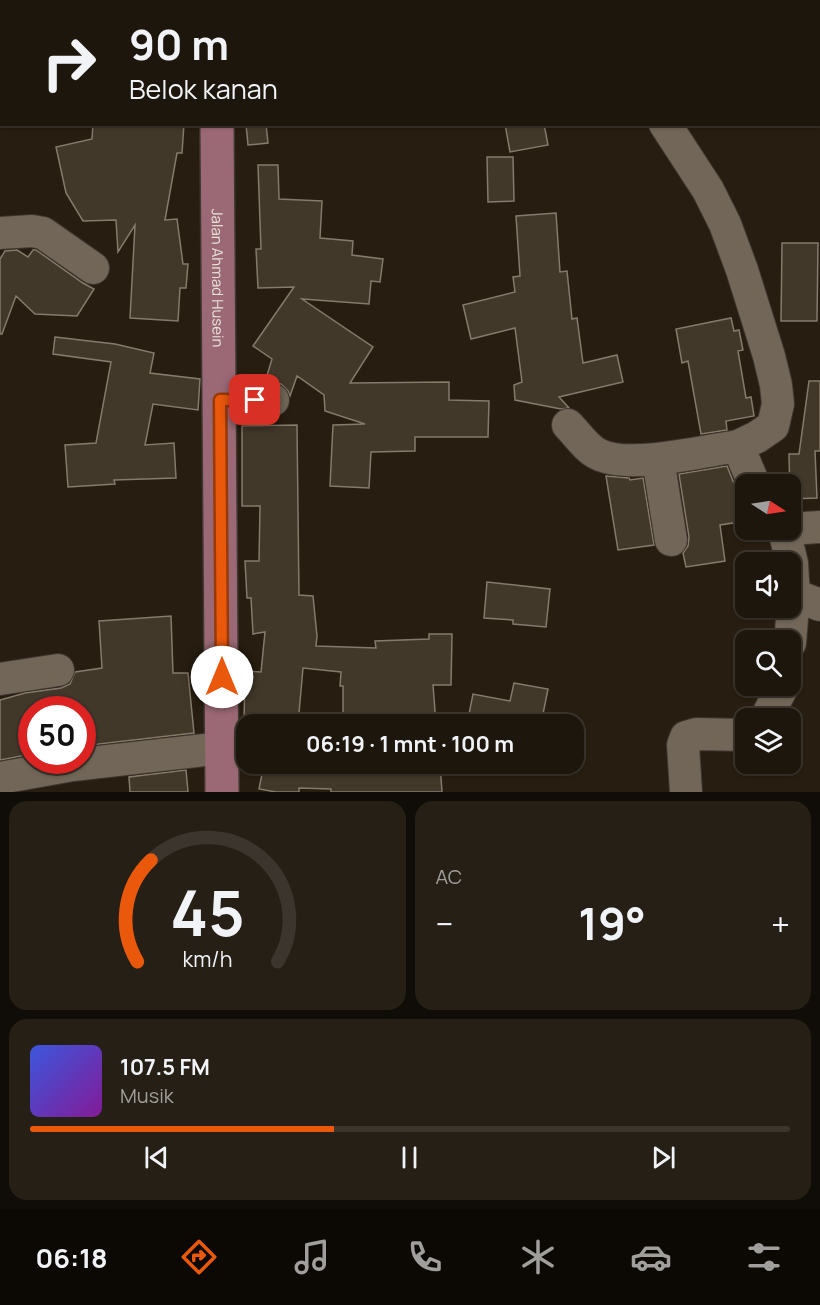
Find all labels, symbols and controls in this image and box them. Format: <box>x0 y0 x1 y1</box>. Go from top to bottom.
text: 90 m <box>129 15 229 73</box>
icon: right <box>30 24 108 102</box>
text: Belok kanan <box>129 70 278 107</box>
street label: Jalan Ahmad Husein <box>207 209 229 348</box>
pin <box>229 374 280 425</box>
icon: arrive <box>238 383 271 416</box>
north arrow <box>735 474 801 540</box>
map controls <box>735 474 801 774</box>
button: sound <box>735 552 801 618</box>
button: search <box>735 630 801 696</box>
position arrow <box>190 645 254 709</box>
speed limit sign: 50 <box>18 696 96 774</box>
button: layers <box>735 708 801 774</box>
text: 06:19 · 1 mnt · 100 m <box>306 729 514 759</box>
text: AC <box>436 863 462 890</box>
text: 45 <box>170 869 245 955</box>
text: 19° <box>578 892 646 954</box>
text: − <box>436 901 453 946</box>
text: + <box>771 901 790 946</box>
text: km/h <box>182 945 232 974</box>
text: 107.5 FM <box>120 1052 210 1082</box>
text: Musik <box>120 1082 174 1109</box>
icon: previous <box>140 1141 173 1174</box>
icon: pause <box>393 1141 426 1174</box>
icon: next <box>647 1141 680 1174</box>
icon: directions <box>178 1236 220 1278</box>
icon: music <box>291 1236 333 1278</box>
icon: phone <box>404 1236 446 1278</box>
icon: climate <box>517 1236 559 1278</box>
icon: car <box>630 1236 672 1278</box>
icon: filters <box>743 1236 785 1278</box>
text: 06:18 <box>35 1239 108 1276</box>

